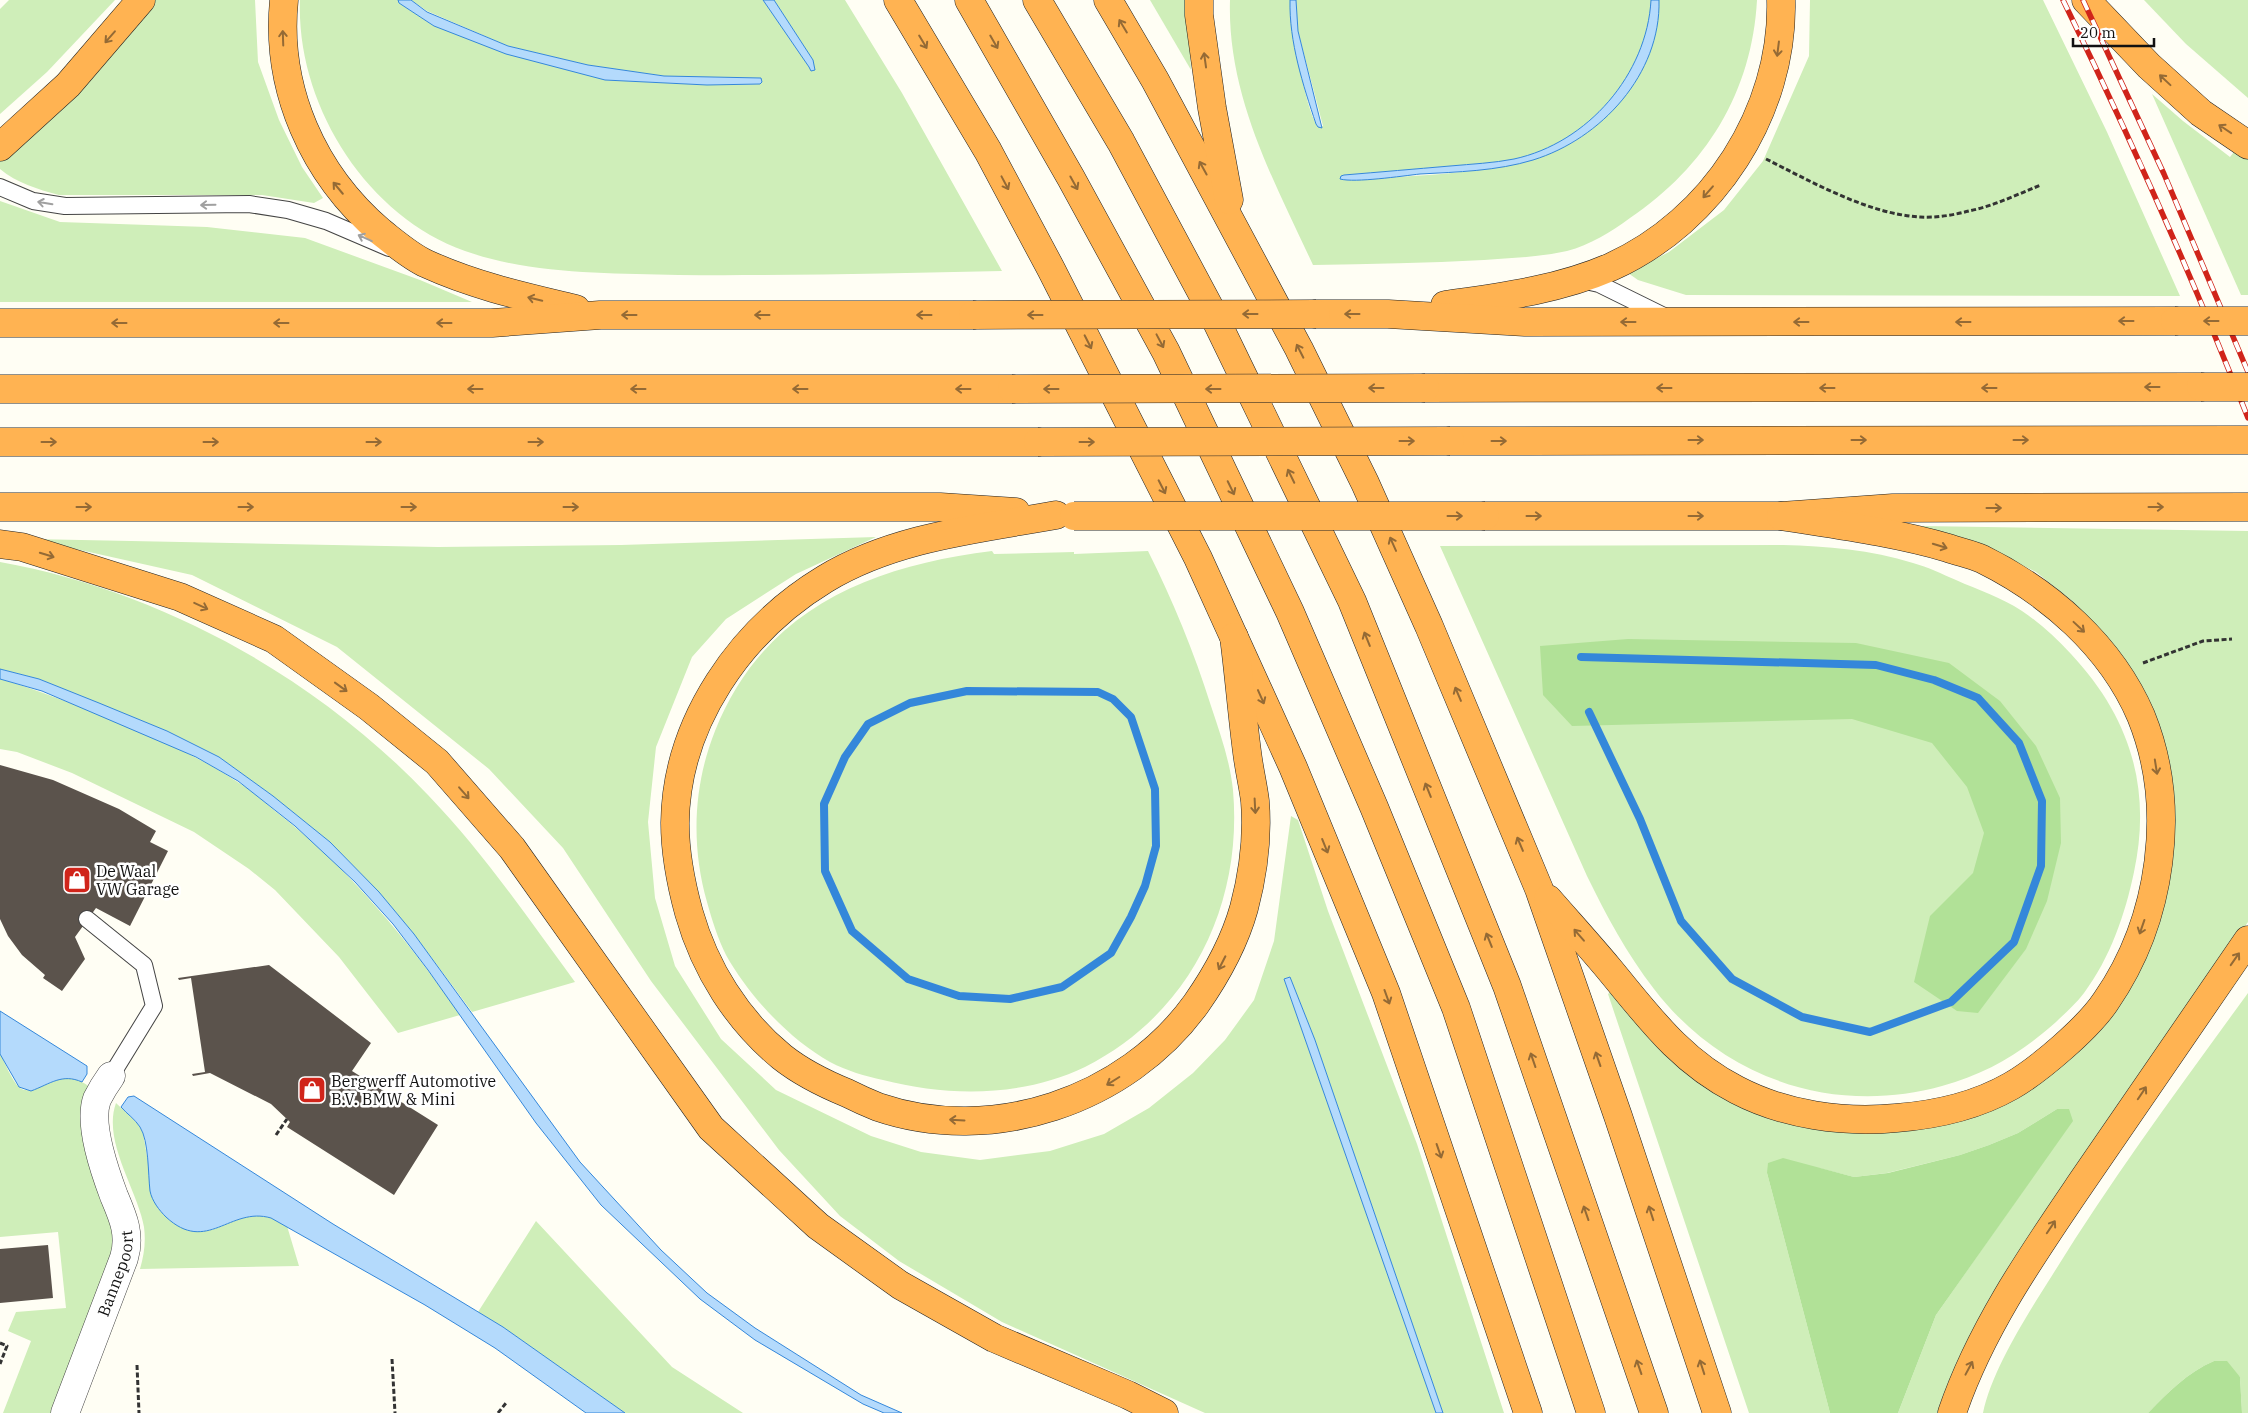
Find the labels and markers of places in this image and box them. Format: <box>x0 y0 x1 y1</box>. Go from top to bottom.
place label: De Waal VW Garage <box>96 861 179 899</box>
shop icon: De Waal VW Garage <box>62 865 92 895</box>
place label: Bergwerff Automotive B.V. BMW & Mini <box>331 1071 496 1109</box>
shop icon: Bergwerff Automotive B.V. BMW & Mini <box>297 1075 327 1105</box>

